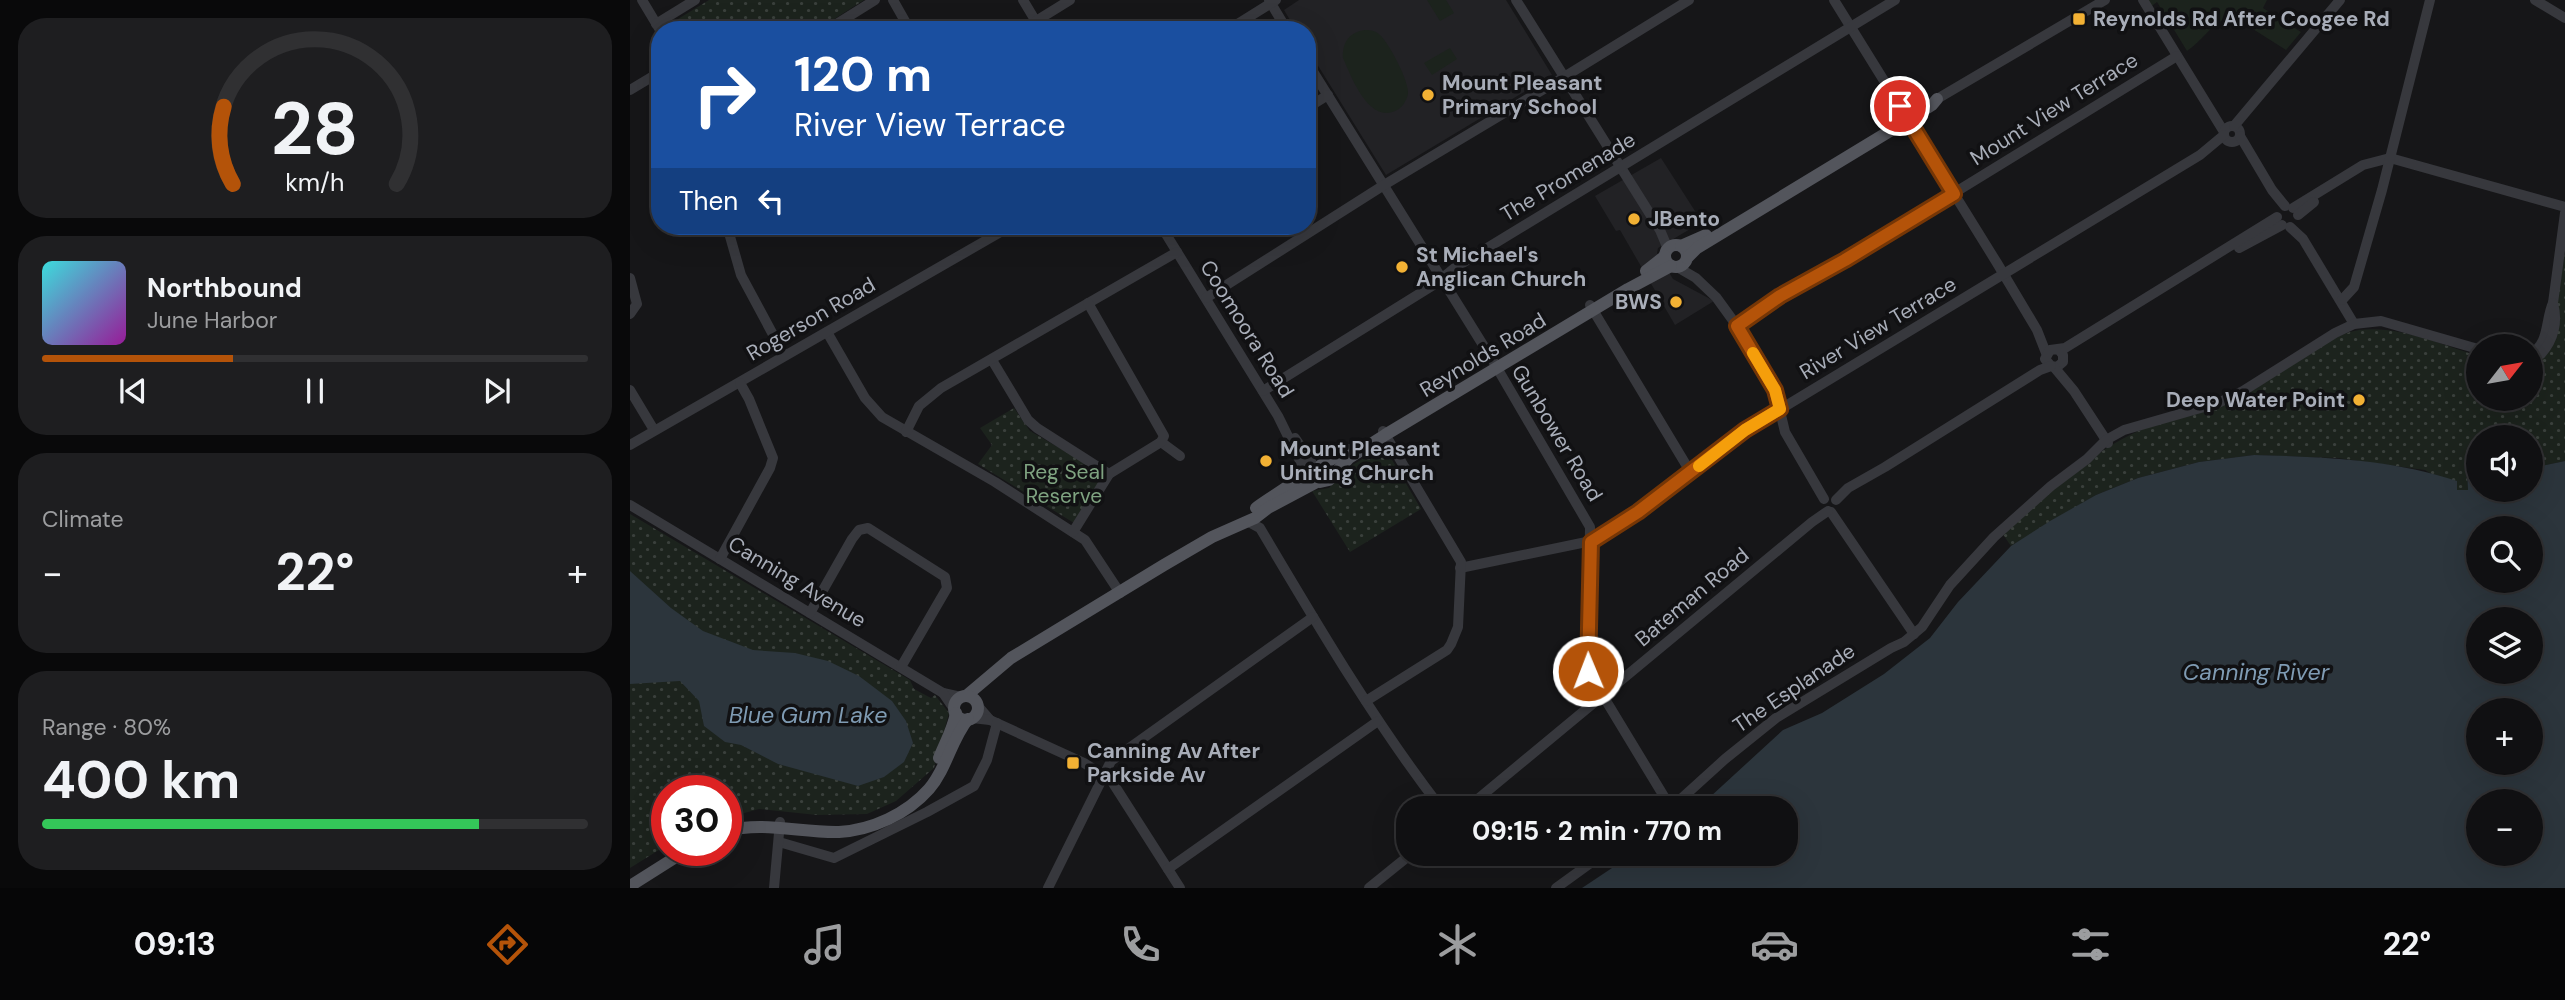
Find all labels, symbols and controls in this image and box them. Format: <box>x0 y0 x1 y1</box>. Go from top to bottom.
place label: Reynolds Rd After Coogee Rd <box>2093 5 2390 33</box>
marker: Reynolds Rd After Coogee Rd <box>2071 11 2087 27</box>
text: 120 m <box>794 42 932 106</box>
street label: Mount View Terrace <box>1965 46 2143 172</box>
icon: right <box>679 49 770 140</box>
place label: Mount Pleasant Primary School <box>1442 69 1602 121</box>
pin <box>1870 76 1930 136</box>
text: 28 <box>271 82 359 177</box>
marker: Mount Pleasant Primary School <box>1420 87 1436 103</box>
icon: arrive <box>1881 87 1919 125</box>
text: River View Terrace <box>794 104 1066 146</box>
street label: The Promenade <box>1495 126 1641 228</box>
text: km/h <box>285 166 345 199</box>
icon: left <box>752 182 790 220</box>
text: Then <box>679 184 738 218</box>
place label: JBento <box>1648 205 1720 233</box>
marker: JBento <box>1626 211 1642 227</box>
place label: St Michael's Anglican Church <box>1416 241 1586 293</box>
street label: Coomoora Road <box>1193 255 1301 403</box>
marker: St Michael's Anglican Church <box>1394 259 1410 275</box>
street label: River View Terrace <box>1794 270 1962 386</box>
text: Northbound <box>147 271 302 305</box>
street label: Rogerson Road <box>741 271 881 367</box>
place label: BWS <box>1615 288 1662 316</box>
marker: BWS <box>1668 294 1684 310</box>
text: June Harbor <box>147 305 277 335</box>
street label: Reynolds Road <box>1415 306 1551 404</box>
north arrow <box>2466 334 2543 411</box>
map controls <box>2466 334 2543 866</box>
street label: Gunbower Road <box>1505 359 1609 507</box>
icon: previous <box>114 372 152 410</box>
icon: pause <box>296 372 334 410</box>
icon: next <box>478 372 516 410</box>
place label: Deep Water Point <box>2166 386 2345 414</box>
marker: Deep Water Point <box>2351 392 2367 408</box>
button: sound <box>2466 425 2543 502</box>
place label: Mount Pleasant Uniting Church <box>1280 435 1440 487</box>
marker: Mount Pleasant Uniting Church <box>1258 453 1274 469</box>
park label: Reg Seal Reserve <box>1023 458 1105 510</box>
text: Climate <box>42 504 124 534</box>
button: search <box>2466 516 2543 593</box>
street label: Canning Avenue <box>723 530 871 634</box>
text: 22° <box>276 538 354 606</box>
street label: Bateman Road <box>1629 541 1755 653</box>
text: − <box>42 548 63 598</box>
text: + <box>567 548 588 598</box>
button: layers <box>2466 607 2543 684</box>
position arrow <box>1551 634 1625 708</box>
street label: The Esplanade <box>1727 637 1861 739</box>
water label: Canning River <box>2183 657 2331 687</box>
button: + <box>2466 698 2543 775</box>
water label: Blue Gum Lake <box>729 700 887 730</box>
text: Range · 80% <box>42 712 171 742</box>
place label: Canning Av After Parkside Av <box>1087 737 1260 789</box>
text: 400 km <box>42 746 240 814</box>
marker: Canning Av After Parkside Av <box>1065 755 1081 771</box>
speed limit sign: 30 <box>651 775 742 866</box>
button: − <box>2466 789 2543 866</box>
text: 09:15 · 2 min · 770 m <box>1472 814 1722 848</box>
icon: directions <box>483 920 532 969</box>
icon: music <box>800 920 849 969</box>
icon: phone <box>1116 920 1165 969</box>
icon: climate <box>1433 920 1482 969</box>
icon: car <box>1750 920 1799 969</box>
icon: filters <box>2066 920 2115 969</box>
text: 09:13 <box>134 923 216 965</box>
text: 22° <box>2383 923 2431 965</box>

